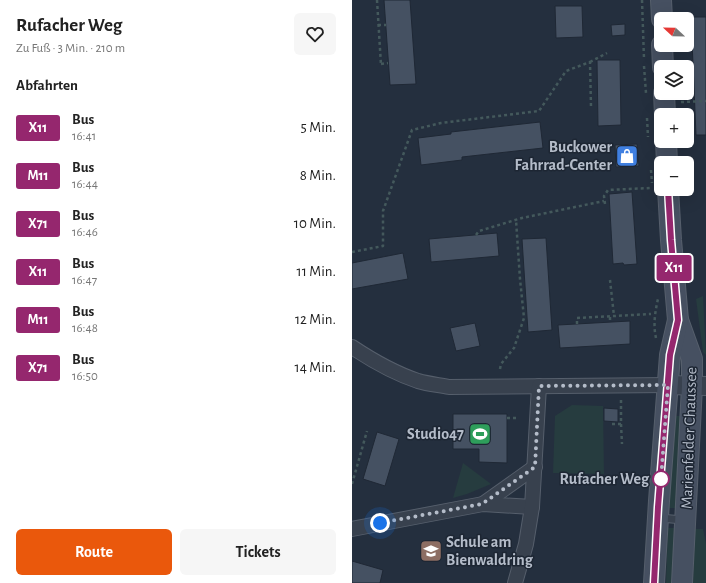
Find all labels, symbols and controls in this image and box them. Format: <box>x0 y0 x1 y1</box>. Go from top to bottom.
north arrow <box>654 12 694 52</box>
map controls <box>654 12 694 196</box>
button: heart <box>294 13 336 55</box>
text: Rufacher Weg <box>16 16 122 35</box>
text: Zu Fuß · 3 Min. · 210 m <box>16 42 125 55</box>
button: layers <box>654 60 694 100</box>
text: Abfahrten <box>16 78 78 93</box>
button: + <box>654 108 694 148</box>
text: Bus <box>72 112 94 127</box>
text: 5 Min. <box>301 120 336 135</box>
text: X11 <box>29 121 47 135</box>
text: 16:41 <box>72 130 96 143</box>
place label: Buckower Fahrrad-Center <box>515 139 612 173</box>
shop icon: Buckower Fahrrad-Center <box>614 143 640 169</box>
button: − <box>654 156 694 196</box>
text: Bus <box>72 160 94 175</box>
text: 8 Min. <box>300 168 336 183</box>
text: M11 <box>27 169 49 183</box>
text: 16:44 <box>72 178 98 191</box>
text: Bus <box>72 208 94 223</box>
text: 10 Min. <box>294 216 336 231</box>
text: X71 <box>28 217 48 231</box>
text: 16:46 <box>72 226 98 239</box>
line badge: X11 <box>651 255 697 281</box>
text: Bus <box>72 256 94 271</box>
text: X11 <box>665 261 683 275</box>
text: 11 Min. <box>297 264 336 279</box>
text: X11 <box>29 265 47 279</box>
text: 16:47 <box>72 274 97 287</box>
text: Bus <box>72 304 94 319</box>
text: 12 Min. <box>295 312 336 327</box>
text: M11 <box>27 313 49 327</box>
text: 16:48 <box>72 322 98 335</box>
text: Bus <box>72 352 94 367</box>
text: 14 Min. <box>295 360 336 375</box>
text: X71 <box>28 361 48 375</box>
street label: Marienfelder Chaussee <box>679 367 699 509</box>
text: 16:50 <box>72 370 98 383</box>
sports icon: Studio47 <box>467 421 493 447</box>
place label: Studio47 <box>407 426 464 442</box>
marker: Rufacher Weg <box>652 470 670 488</box>
place label: Rufacher Weg <box>560 471 650 487</box>
your location <box>370 513 390 533</box>
button: Route <box>16 529 172 575</box>
button: Tickets <box>180 529 336 575</box>
place label: Schule am Bienwaldring <box>446 534 534 568</box>
school or university icon: Schule am Bienwaldring <box>418 538 444 564</box>

